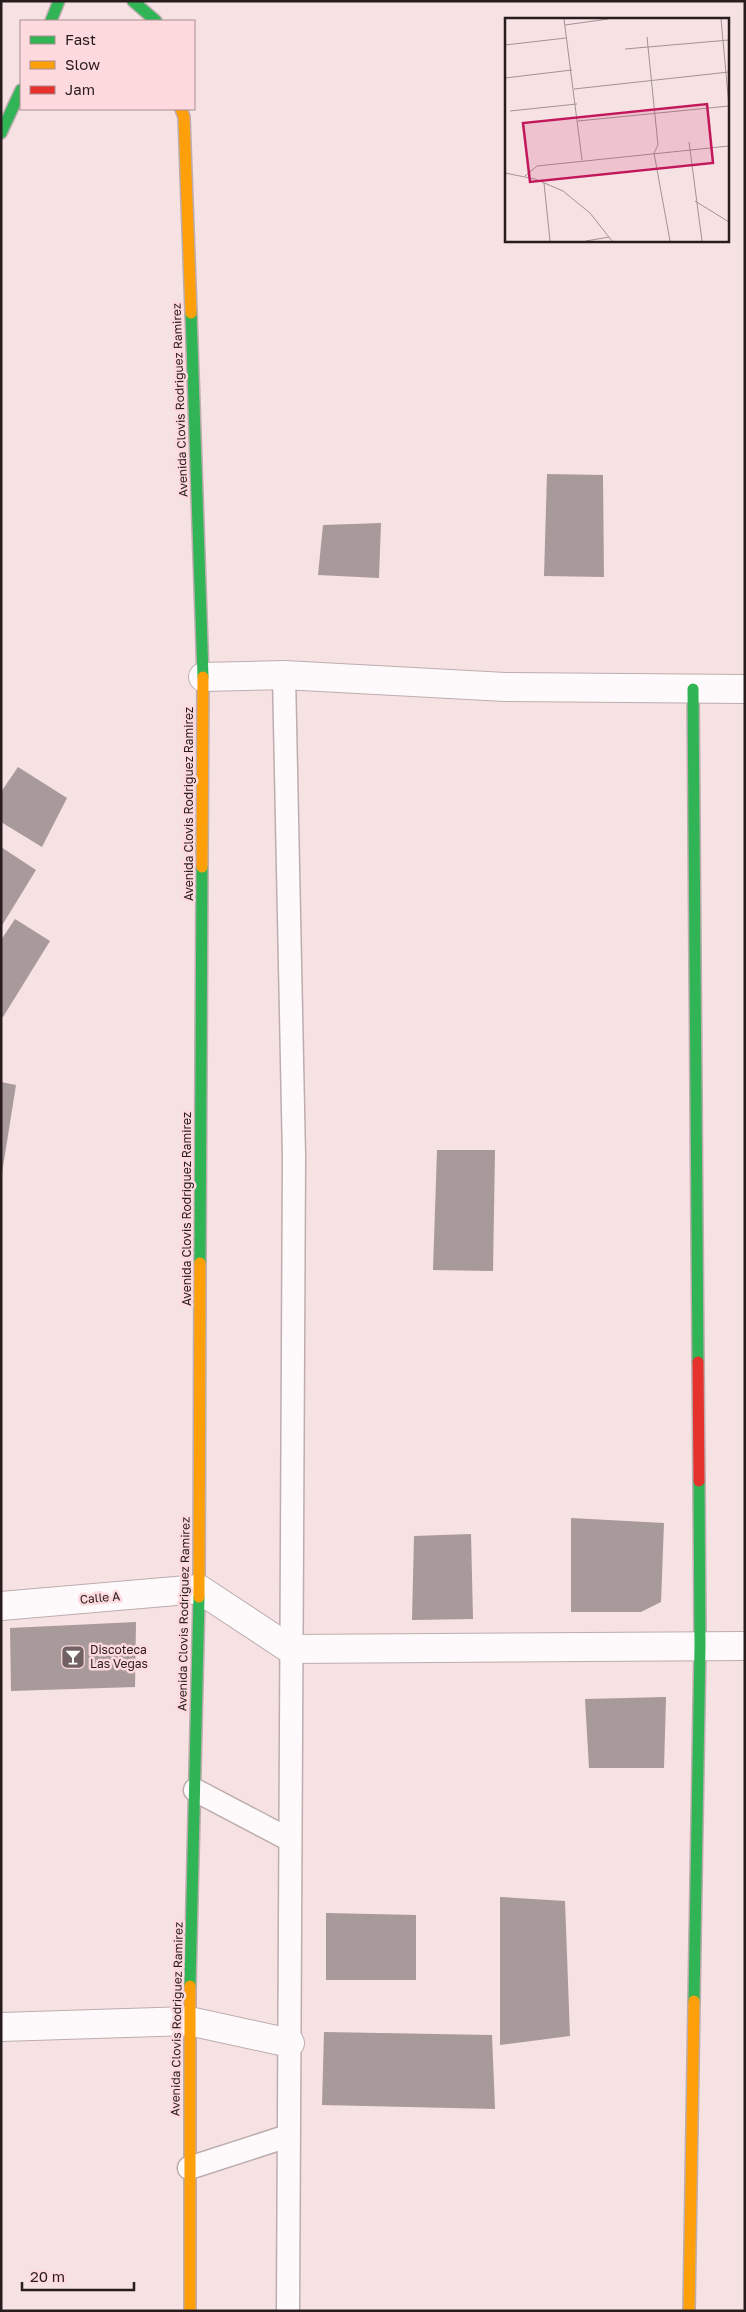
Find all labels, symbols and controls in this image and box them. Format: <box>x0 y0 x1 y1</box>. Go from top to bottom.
inset map <box>505 18 728 241</box>
legend <box>20 20 195 110</box>
text: Fast <box>65 30 96 48</box>
text: Slow <box>65 55 100 73</box>
text: Jam <box>65 80 95 98</box>
street label: Avenida Clovis Rodriguez Ramirez <box>169 303 190 497</box>
street label: Avenida Clovis Rodriguez Ramirez <box>181 707 196 901</box>
street label: Avenida Clovis Rodriguez Ramirez <box>179 1112 194 1306</box>
street label: Avenida Clovis Rodriguez Ramirez <box>174 1517 193 1711</box>
street label: Calle A <box>79 1588 121 1607</box>
place label: Discoteca Las Vegas <box>90 1642 148 1671</box>
bar icon: Discoteca Las Vegas <box>60 1644 86 1670</box>
street label: Avenida Clovis Rodriguez Ramirez <box>167 1922 186 2116</box>
scale bar <box>22 2260 135 2292</box>
text: 20 m <box>30 2267 65 2285</box>

